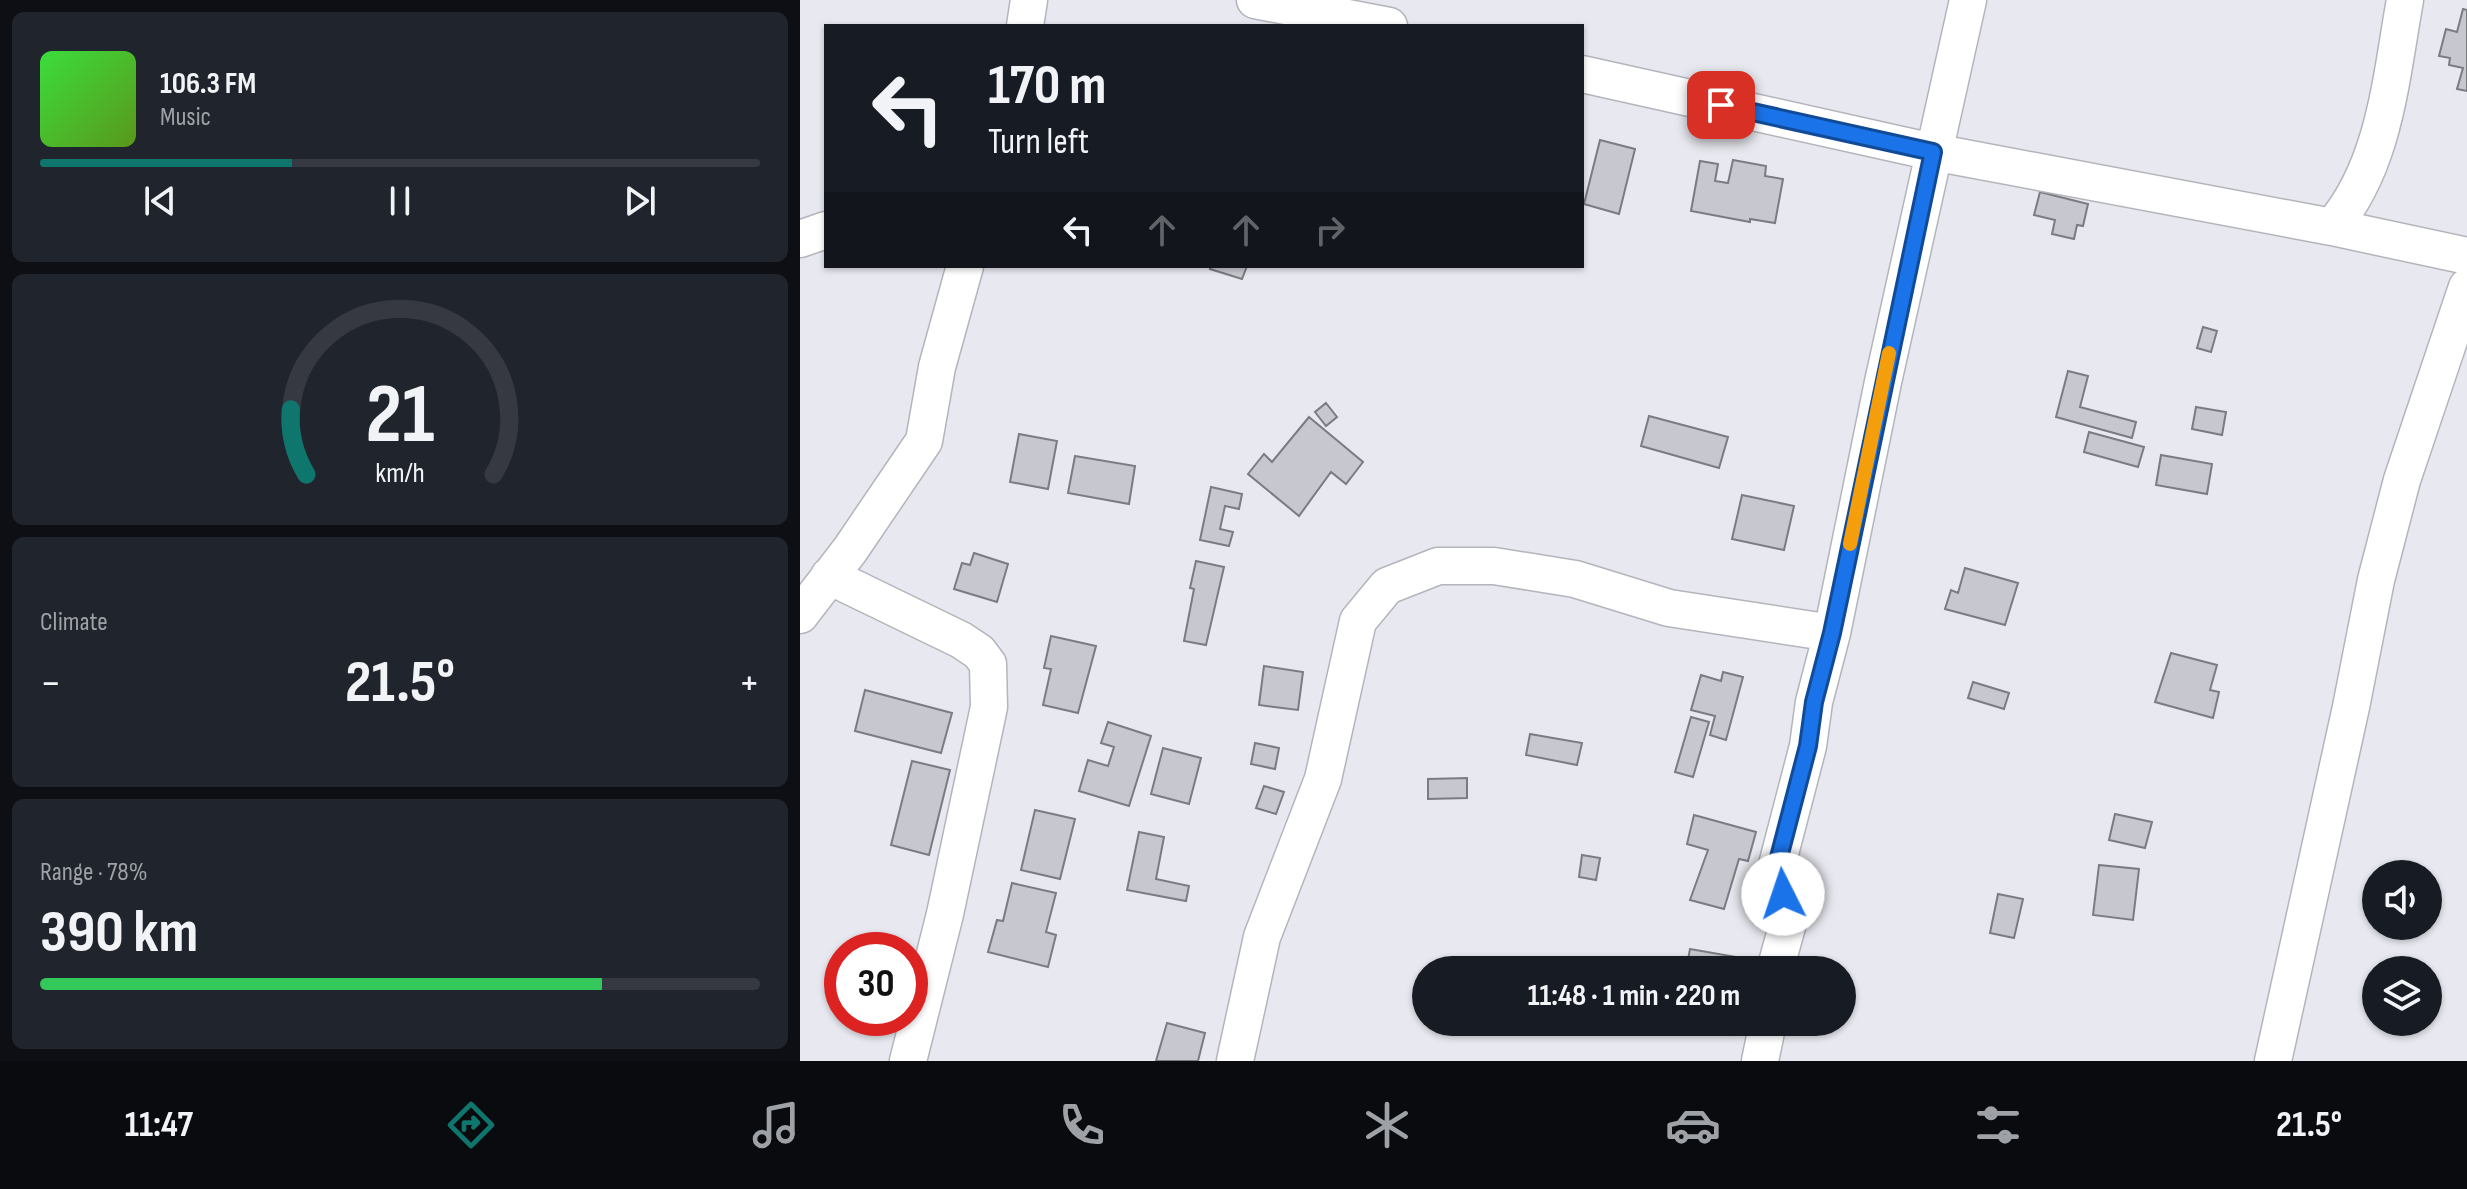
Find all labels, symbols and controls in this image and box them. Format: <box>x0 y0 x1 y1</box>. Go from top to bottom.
text: 170 m <box>988 53 1106 120</box>
icon: left <box>856 56 960 160</box>
text: 106.3 FM <box>160 66 256 102</box>
pin <box>1687 71 1755 139</box>
icon: arrive <box>1699 83 1743 127</box>
text: Music <box>160 102 211 133</box>
text: Turn left <box>988 121 1089 164</box>
icon: previous <box>138 179 182 223</box>
icon: pause <box>378 179 422 223</box>
icon: next <box>618 179 662 223</box>
icon: left <box>1056 208 1100 252</box>
icon: ahead <box>1140 208 1184 252</box>
icon: ahead <box>1224 208 1268 252</box>
icon: right <box>1308 208 1352 252</box>
text: 21 <box>365 366 435 466</box>
text: km/h <box>375 457 425 492</box>
text: Climate <box>40 607 108 638</box>
text: 21.5° <box>345 647 455 719</box>
text: − <box>40 657 62 710</box>
text: + <box>738 657 760 710</box>
position arrow <box>1741 852 1825 936</box>
text: Range · 78% <box>40 857 147 888</box>
map controls <box>2362 860 2442 1036</box>
button: sound <box>2362 860 2442 940</box>
text: 390 km <box>40 897 198 969</box>
speed limit sign: 30 <box>824 932 928 1036</box>
button: layers <box>2362 956 2442 1036</box>
text: 11:48 · 1 min · 220 m <box>1528 978 1740 1014</box>
icon: directions <box>443 1097 499 1153</box>
icon: music <box>748 1097 804 1153</box>
icon: phone <box>1054 1097 1110 1153</box>
icon: climate <box>1359 1097 1415 1153</box>
icon: car <box>1665 1097 1721 1153</box>
icon: filters <box>1970 1097 2026 1153</box>
text: 11:47 <box>125 1104 193 1147</box>
text: 21.5° <box>2276 1104 2342 1147</box>

